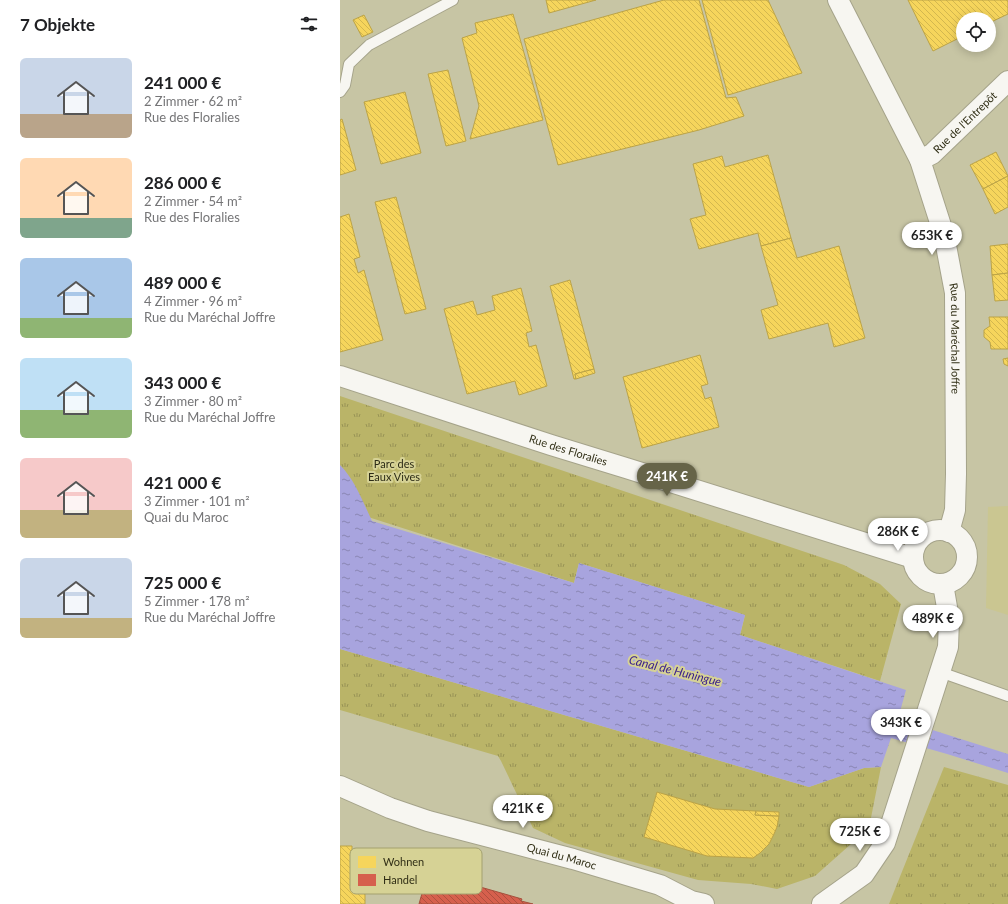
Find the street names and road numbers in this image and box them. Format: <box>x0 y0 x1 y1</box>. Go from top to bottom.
street label: Rue de l'Entrepôt <box>930 89 999 156</box>
street label: Rue du Maréchal Joffre <box>947 282 963 394</box>
street label: Rue des Floralies <box>528 431 609 468</box>
street label: Quai du Maroc <box>525 840 598 872</box>

